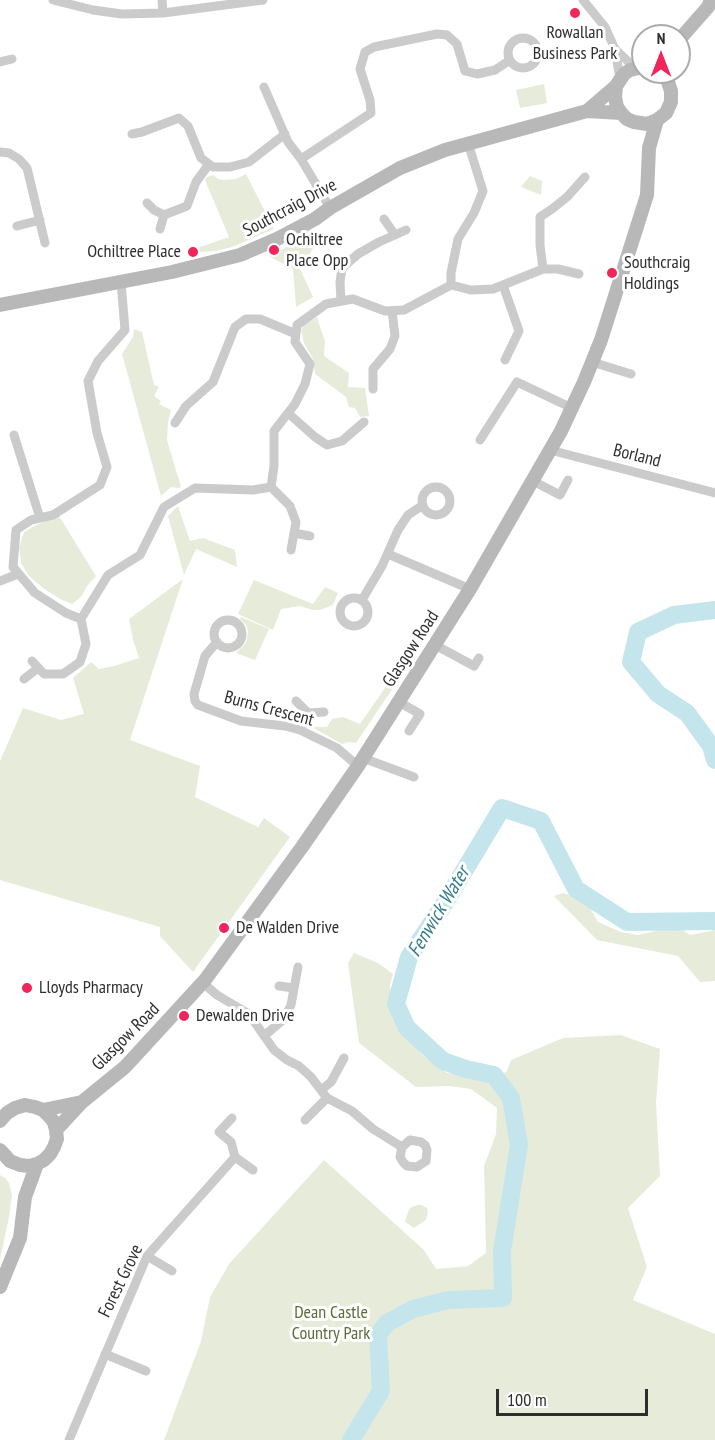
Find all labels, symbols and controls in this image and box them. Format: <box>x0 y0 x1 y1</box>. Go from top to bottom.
marker: Rowallan Business Park <box>568 6 582 20</box>
place label: Rowallan Business Park <box>533 22 617 64</box>
north arrow <box>631 24 691 84</box>
text: N <box>657 28 665 48</box>
street label: Southcraig Drive <box>239 174 341 242</box>
place label: Ochiltree Place Opp <box>286 229 348 272</box>
place label: Ochiltree Place <box>87 241 181 263</box>
marker: Ochiltree Place Opp <box>267 243 281 257</box>
marker: Ochiltree Place <box>186 245 200 259</box>
place label: Southcraig Holdings <box>624 252 690 294</box>
marker: Southcraig Holdings <box>605 266 619 280</box>
street label: Borland <box>611 440 663 472</box>
street label: Glasgow Road <box>378 607 444 691</box>
street label: Burns Crescent <box>222 687 316 731</box>
water label: Fenwick Water <box>403 863 475 961</box>
place label: De Walden Drive <box>236 917 339 939</box>
marker: De Walden Drive <box>217 921 231 935</box>
place label: Lloyds Pharmacy <box>39 977 143 999</box>
marker: Lloyds Pharmacy <box>20 981 34 995</box>
street label: Glasgow Road <box>88 999 164 1075</box>
place label: Dewalden Drive <box>196 1005 294 1027</box>
marker: Dewalden Drive <box>177 1009 191 1023</box>
street label: Forest Grove <box>94 1241 148 1321</box>
park label: Dean Castle Country Park <box>292 1302 370 1344</box>
scale bar <box>499 1377 650 1415</box>
text: 100 m <box>507 1388 547 1411</box>

